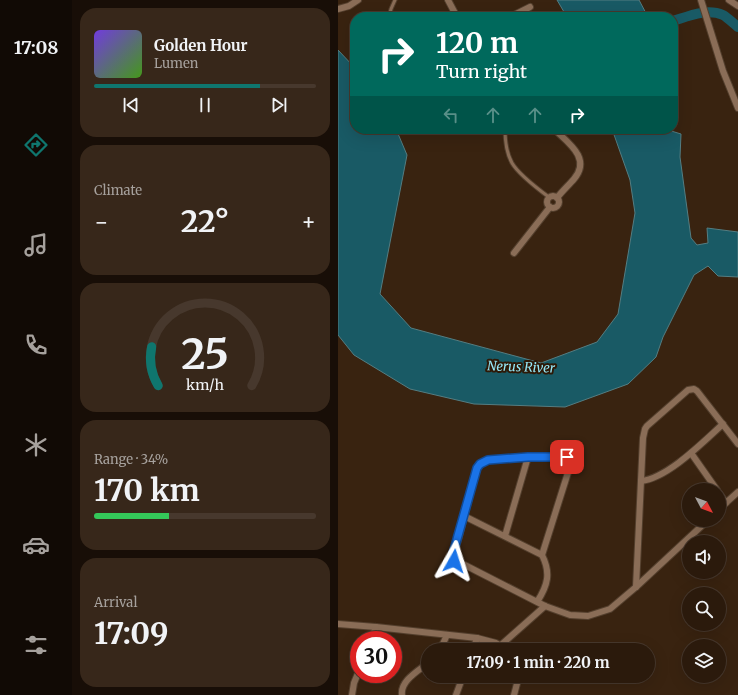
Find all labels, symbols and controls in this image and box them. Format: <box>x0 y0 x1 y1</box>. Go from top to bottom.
text: 120 m <box>436 25 518 61</box>
icon: right <box>370 28 422 80</box>
text: 17:08 <box>14 36 58 59</box>
text: Golden Hour <box>154 36 248 55</box>
text: Lumen <box>154 55 198 72</box>
text: Turn right <box>436 60 527 83</box>
icon: previous <box>120 94 142 116</box>
icon: pause <box>194 94 216 116</box>
icon: next <box>268 94 290 116</box>
icon: left <box>440 104 462 126</box>
icon: ahead <box>482 104 504 126</box>
icon: ahead <box>524 104 546 126</box>
icon: right <box>566 104 588 126</box>
icon: directions <box>22 131 50 159</box>
text: Climate <box>94 182 142 199</box>
text: 22° <box>181 202 229 240</box>
text: − <box>94 208 109 236</box>
text: + <box>301 208 316 236</box>
icon: music <box>22 231 50 259</box>
text: 25 <box>181 327 229 379</box>
icon: phone <box>22 331 50 359</box>
water label: Nerus River <box>487 357 556 377</box>
text: km/h <box>186 375 224 393</box>
icon: climate <box>22 431 50 459</box>
pin <box>550 440 584 474</box>
icon: arrive <box>556 446 578 468</box>
text: Range · 34% <box>94 451 168 468</box>
text: 170 km <box>94 471 200 509</box>
north arrow <box>682 483 726 527</box>
map controls <box>682 483 726 683</box>
icon: car <box>22 531 50 559</box>
button: sound <box>682 535 726 579</box>
position arrow <box>433 540 475 582</box>
button: search <box>682 587 726 631</box>
text: Arrival <box>94 594 137 611</box>
text: 17:09 <box>94 614 169 652</box>
icon: filters <box>22 631 50 659</box>
speed limit sign: 30 <box>350 631 402 683</box>
button: layers <box>682 639 726 683</box>
text: 17:09 · 1 min · 220 m <box>466 653 610 672</box>

